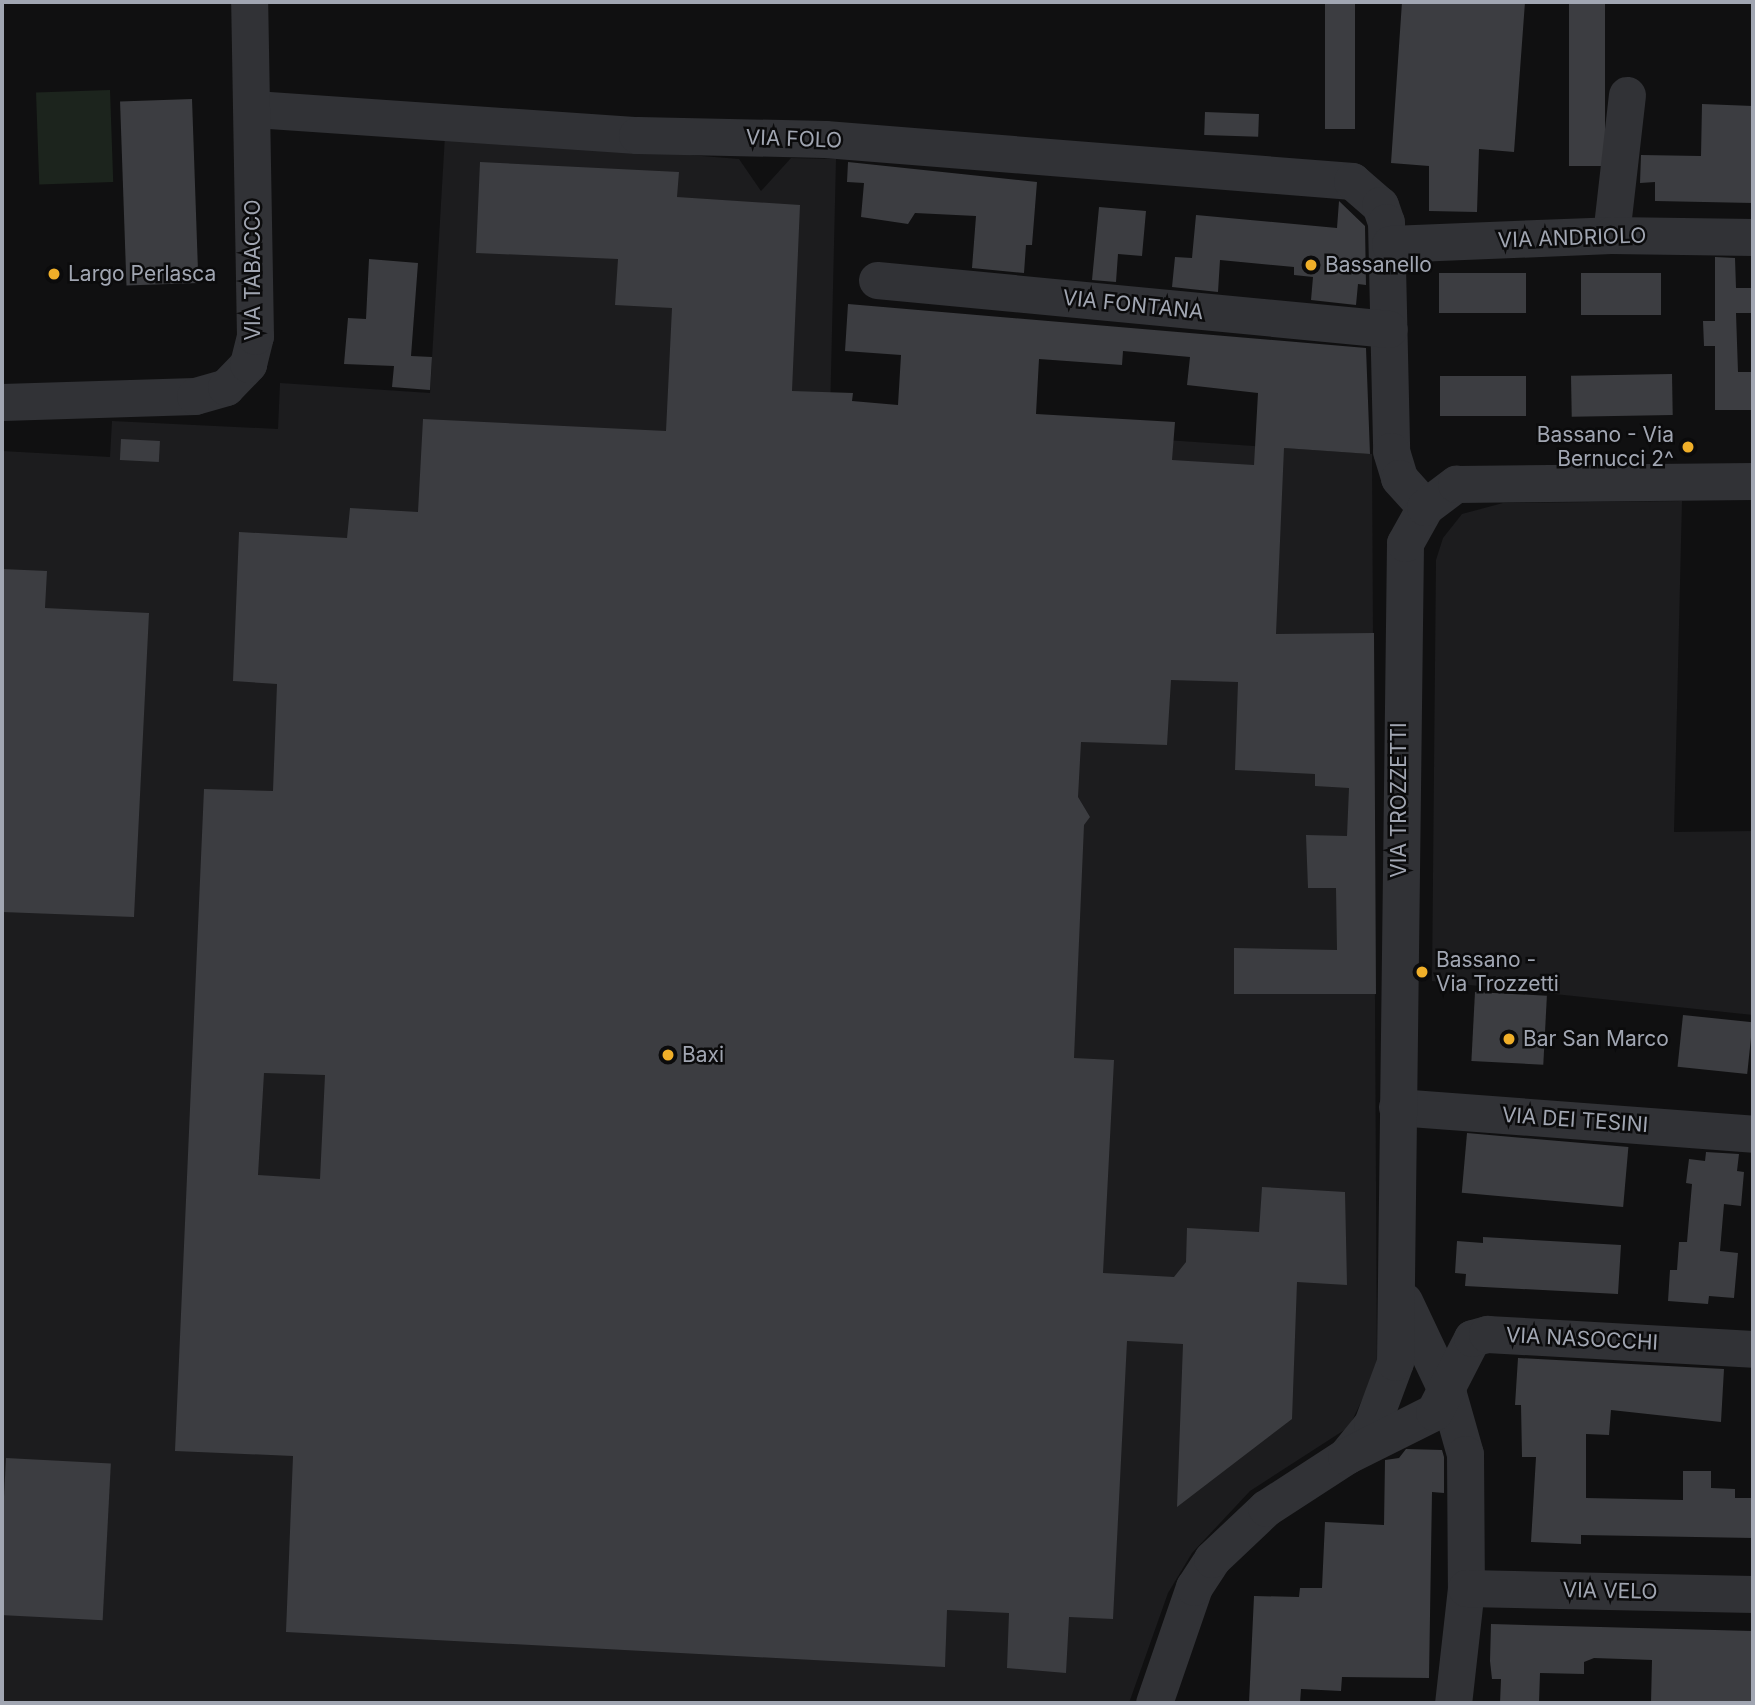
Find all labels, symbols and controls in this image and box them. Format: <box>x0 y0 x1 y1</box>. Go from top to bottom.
street label: VIA FOLO <box>745 125 843 153</box>
street label: VIA TABACCO <box>240 199 266 341</box>
street label: VIA ANDRIOLO <box>1497 223 1647 253</box>
place label: Bassanello <box>1325 252 1432 278</box>
marker: Bassanello <box>1303 257 1319 273</box>
place label: Largo Perlasca <box>68 261 216 287</box>
marker: Largo Perlasca <box>46 266 62 282</box>
street label: VIA FONTANA <box>1061 285 1205 325</box>
place label: Bassano - Via Bernucci 2^ <box>1537 422 1674 472</box>
marker: Bassano - Via Bernucci 2^ <box>1680 439 1696 455</box>
street label: VIA TROZZETTI <box>1386 722 1412 878</box>
place label: Bassano - Via Trozzetti <box>1436 947 1559 997</box>
marker: Bassano - Via Trozzetti <box>1414 964 1430 980</box>
place label: Bar San Marco <box>1523 1026 1669 1052</box>
marker: Bar San Marco <box>1501 1031 1517 1047</box>
place label: Baxi <box>682 1042 724 1068</box>
marker: Baxi <box>660 1047 676 1063</box>
street label: VIA DEI TESINI <box>1501 1102 1649 1138</box>
street label: VIA NASOCCHI <box>1505 1322 1659 1356</box>
street label: VIA VELO <box>1562 1578 1658 1604</box>

